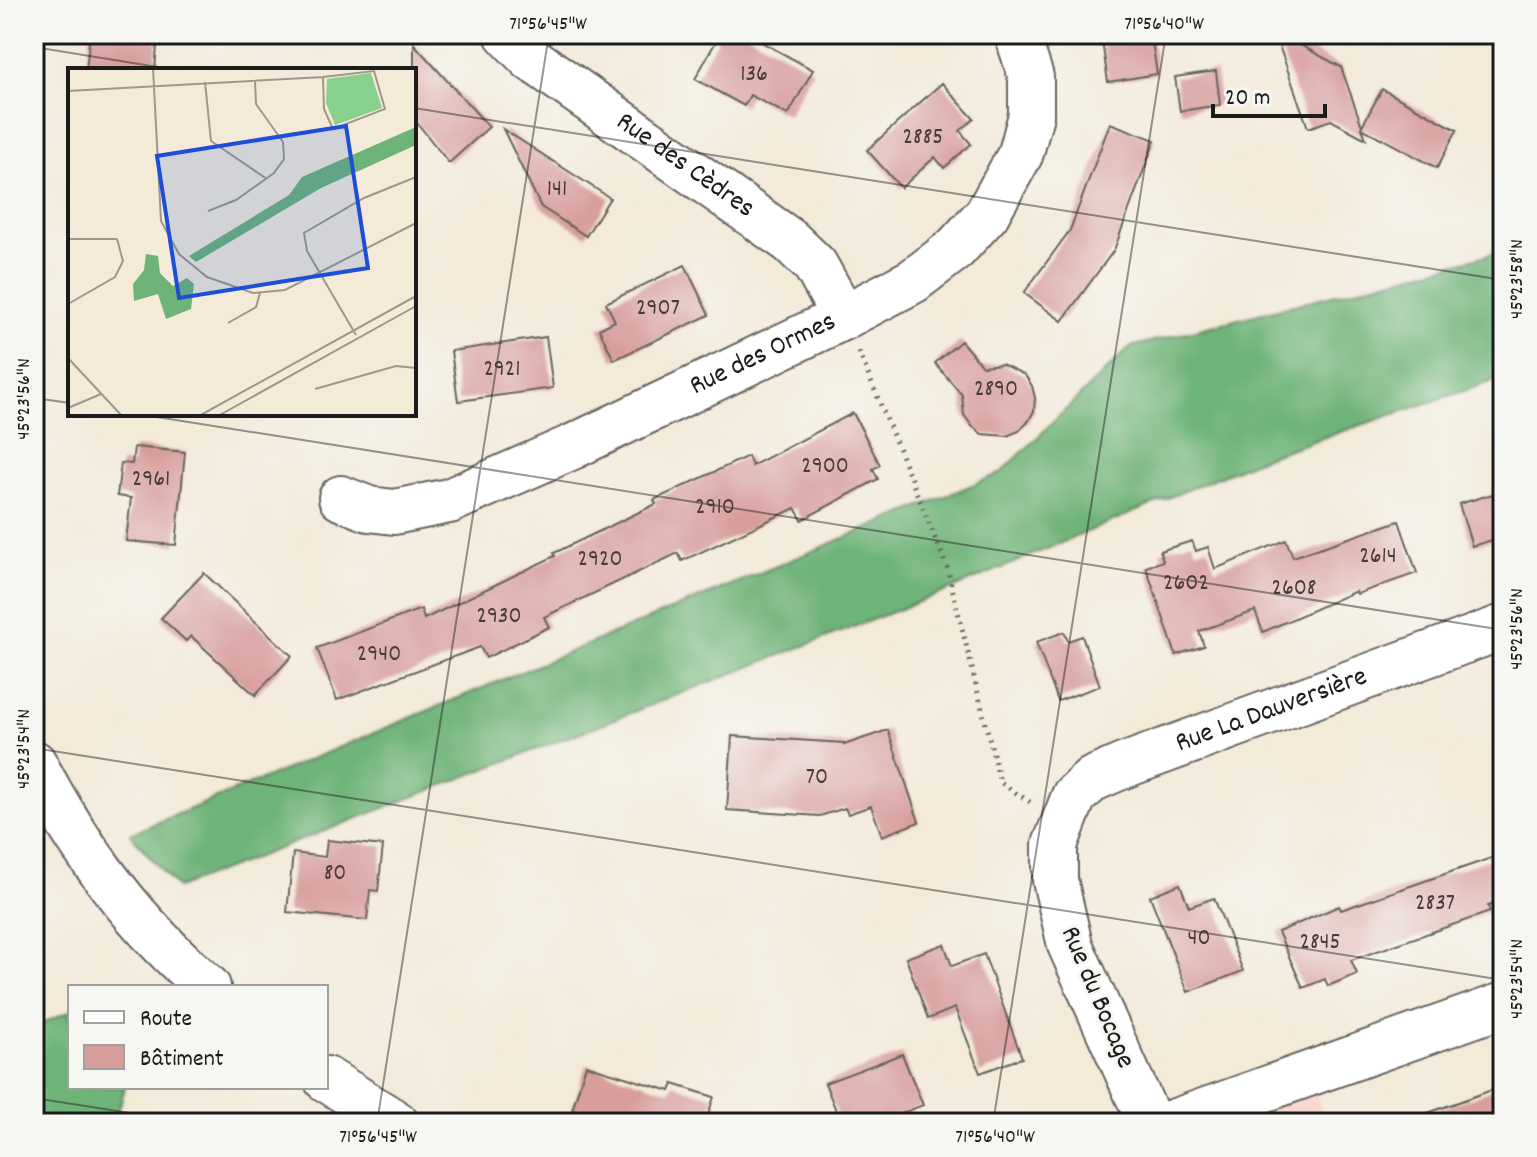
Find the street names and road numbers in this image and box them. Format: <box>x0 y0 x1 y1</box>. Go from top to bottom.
street label: Rue des Cèdres <box>607 104 762 230</box>
street label: Rue des Ormes <box>684 303 843 408</box>
street label: Rue La Dauversière <box>1170 658 1373 765</box>
street label: Rue du Bocage <box>1048 921 1144 1075</box>

